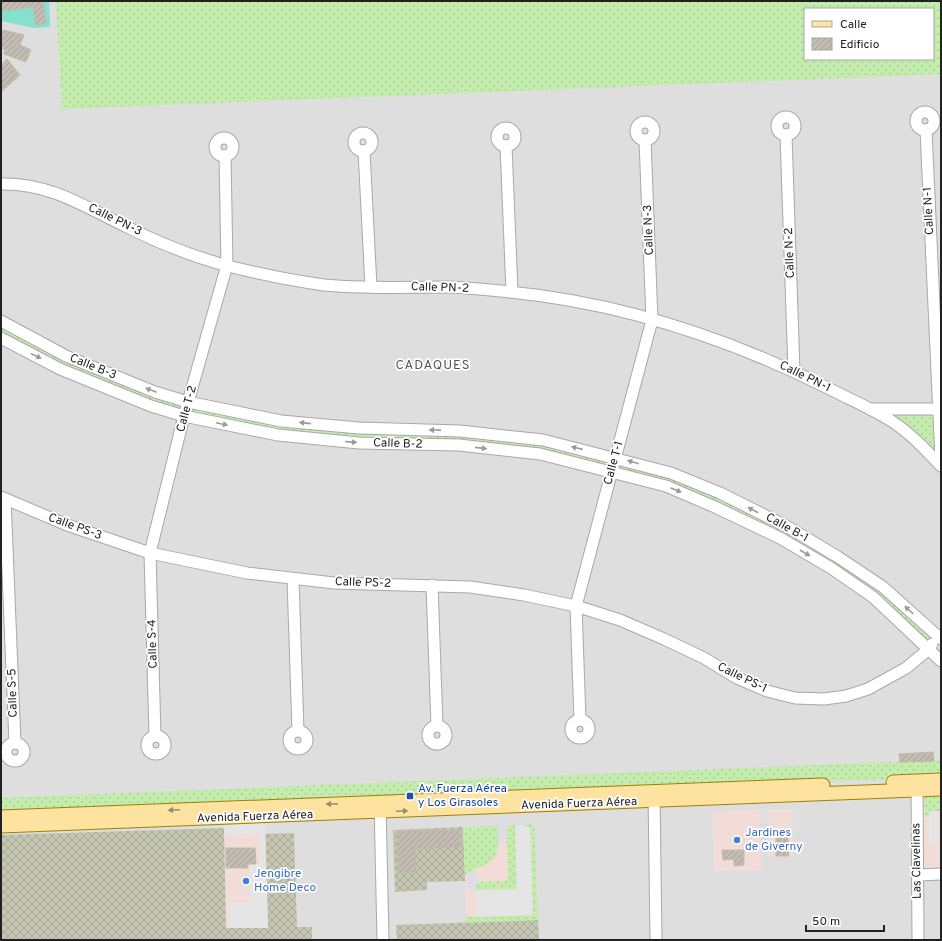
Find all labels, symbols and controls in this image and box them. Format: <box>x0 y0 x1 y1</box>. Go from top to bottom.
legend <box>804 8 934 60</box>
text: Calle <box>840 17 867 33</box>
text: Edificio <box>840 37 880 53</box>
street label: Calle N-1 <box>920 187 938 235</box>
street label: Calle PN-3 <box>85 200 145 240</box>
street label: Calle N-3 <box>640 204 658 256</box>
street label: Calle N-2 <box>781 227 799 279</box>
street label: Calle PN-2 <box>411 279 469 297</box>
street label: Calle B-3 <box>67 350 119 384</box>
one-way arrow <box>30 353 41 359</box>
district label: CADAQUES <box>395 358 471 374</box>
street label: Calle PN-1 <box>777 358 833 396</box>
street label: Calle T-2 <box>173 384 201 434</box>
one-way arrow <box>145 387 157 393</box>
one-way arrow <box>299 420 311 426</box>
one-way arrow <box>216 421 229 427</box>
one-way arrow <box>428 427 441 433</box>
street label: Calle B-2 <box>373 435 423 453</box>
one-way arrow <box>345 439 357 445</box>
street label: Calle T-1 <box>600 439 628 487</box>
one-way arrow <box>475 444 487 451</box>
one-way arrow <box>571 444 584 450</box>
one-way arrow <box>626 459 638 465</box>
one-way arrow <box>670 488 682 494</box>
one-way arrow <box>747 506 759 513</box>
street label: Calle PS-3 <box>46 510 104 544</box>
street label: Calle B-1 <box>763 510 811 546</box>
one-way arrow <box>799 549 811 556</box>
street label: Calle PS-2 <box>335 574 391 592</box>
one-way arrow <box>904 605 914 614</box>
street label: Calle S-4 <box>144 619 162 669</box>
street label: Calle PS-1 <box>714 659 770 697</box>
street label: Calle S-5 <box>4 668 22 718</box>
place label: Av. Fuerza Aérea y Los Girasoles <box>418 781 507 811</box>
marker: Av. Fuerza Aérea y Los Girasoles <box>405 791 415 801</box>
street label: Avenida Fuerza Aérea <box>521 794 637 814</box>
one-way arrow <box>325 801 338 807</box>
one-way arrow <box>167 807 180 813</box>
street label: Avenida Fuerza Aérea <box>197 807 313 827</box>
one-way arrow <box>396 808 409 814</box>
street label: Las Clavelinas <box>908 823 926 899</box>
place label: Jardines de Giverny <box>745 825 803 855</box>
marker: Jardines de Giverny <box>732 835 742 845</box>
place label: Jengibre Home Deco <box>254 866 317 896</box>
marker: Jengibre Home Deco <box>241 876 251 886</box>
scale bar <box>806 907 884 933</box>
text: 50 m <box>812 914 840 930</box>

